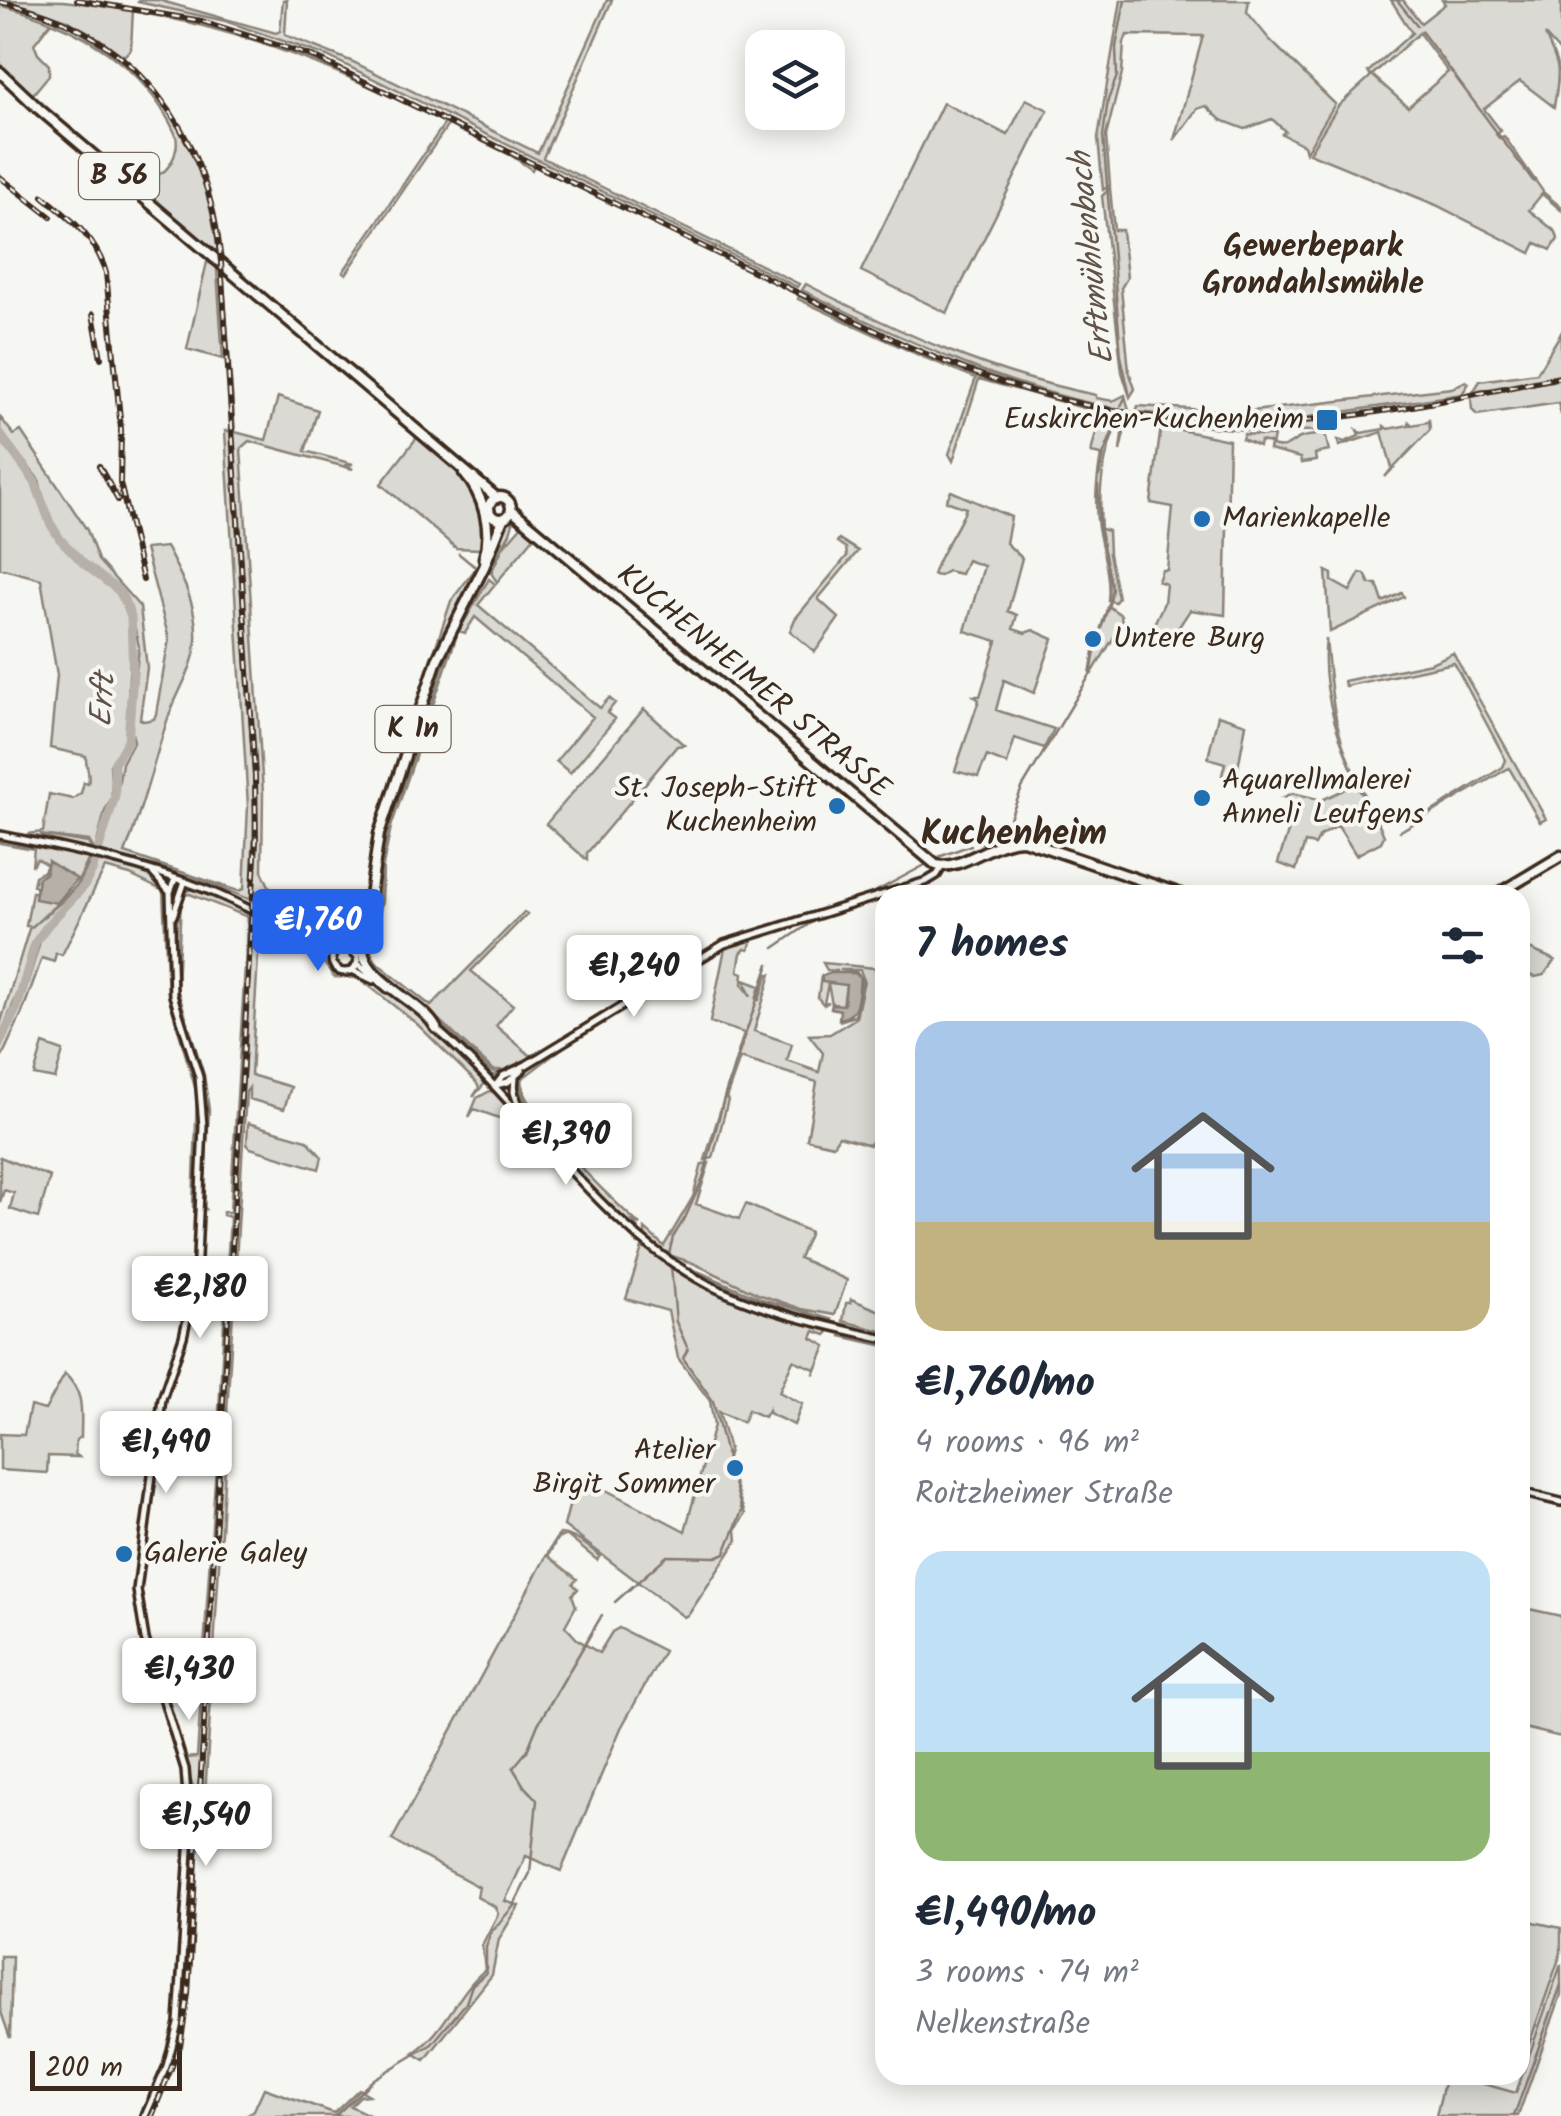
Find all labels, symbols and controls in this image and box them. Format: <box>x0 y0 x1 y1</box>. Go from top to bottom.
map controls <box>745 30 845 130</box>
button: layers <box>745 30 845 130</box>
water label: Erftmühlenbach <box>1056 146 1130 367</box>
road number: B 56 <box>79 153 159 199</box>
district label: Gewerbepark Grondahlsmühle <box>1202 222 1424 310</box>
place label: Euskirchen-Kuchenheim <box>1004 396 1304 444</box>
marker: Euskirchen-Kuchenheim <box>1314 407 1340 433</box>
place label: Marienkapelle <box>1222 495 1390 543</box>
marker: Marienkapelle <box>1191 508 1213 530</box>
street label: KUCHENHEIMER STRASSE <box>605 552 902 813</box>
place label: Untere Burg <box>1113 615 1265 663</box>
marker: Untere Burg <box>1082 628 1104 650</box>
water label: Erft <box>77 667 132 729</box>
road number: K 1n <box>376 706 450 752</box>
place label: Aquarellmalerei Anneli Leufgens <box>1222 757 1425 839</box>
place label: St. Joseph-Stift Kuchenheim <box>615 765 817 847</box>
marker: Aquarellmalerei Anneli Leufgens <box>1191 787 1213 809</box>
marker: St. Joseph-Stift Kuchenheim <box>826 795 848 817</box>
district label: Kuchenheim <box>921 807 1107 863</box>
pin: €1,760 <box>237 889 399 974</box>
text: €1,760 <box>274 896 362 947</box>
text: 7 homes <box>915 912 1068 979</box>
icon: filters <box>1435 918 1490 973</box>
pin: €1,240 <box>553 935 715 1020</box>
text: €1,240 <box>589 942 679 993</box>
icon: home <box>1113 1086 1293 1266</box>
pin: €1,390 <box>485 1103 647 1188</box>
text: €1,390 <box>522 1110 610 1161</box>
pin: €2,180 <box>119 1256 281 1341</box>
text: €2,180 <box>154 1263 246 1314</box>
text: €1,760/mo <box>915 1351 1095 1418</box>
pin: €1,490 <box>85 1411 247 1496</box>
text: €1,490 <box>122 1418 210 1469</box>
text: 4 rooms · 96 m² <box>915 1418 1139 1469</box>
place label: Atelier Birgit Sommer <box>533 1427 717 1509</box>
marker: Atelier Birgit Sommer <box>724 1457 746 1479</box>
text: Roitzheimer Straße <box>915 1469 1173 1520</box>
place label: Galerie Galey <box>144 1530 308 1578</box>
marker: Galerie Galey <box>113 1543 135 1565</box>
icon: home <box>1113 1616 1293 1796</box>
pin: €1,430 <box>108 1638 270 1723</box>
text: €1,430 <box>144 1645 234 1696</box>
pin: €1,540 <box>125 1784 287 1869</box>
text: €1,540 <box>162 1791 250 1842</box>
text: €1,490/mo <box>915 1881 1096 1948</box>
text: 3 rooms · 74 m² <box>915 1948 1139 1999</box>
text: Nelkenstraße <box>915 1999 1090 2050</box>
scale bar <box>30 2046 182 2090</box>
text: 200 m <box>45 2046 123 2091</box>

